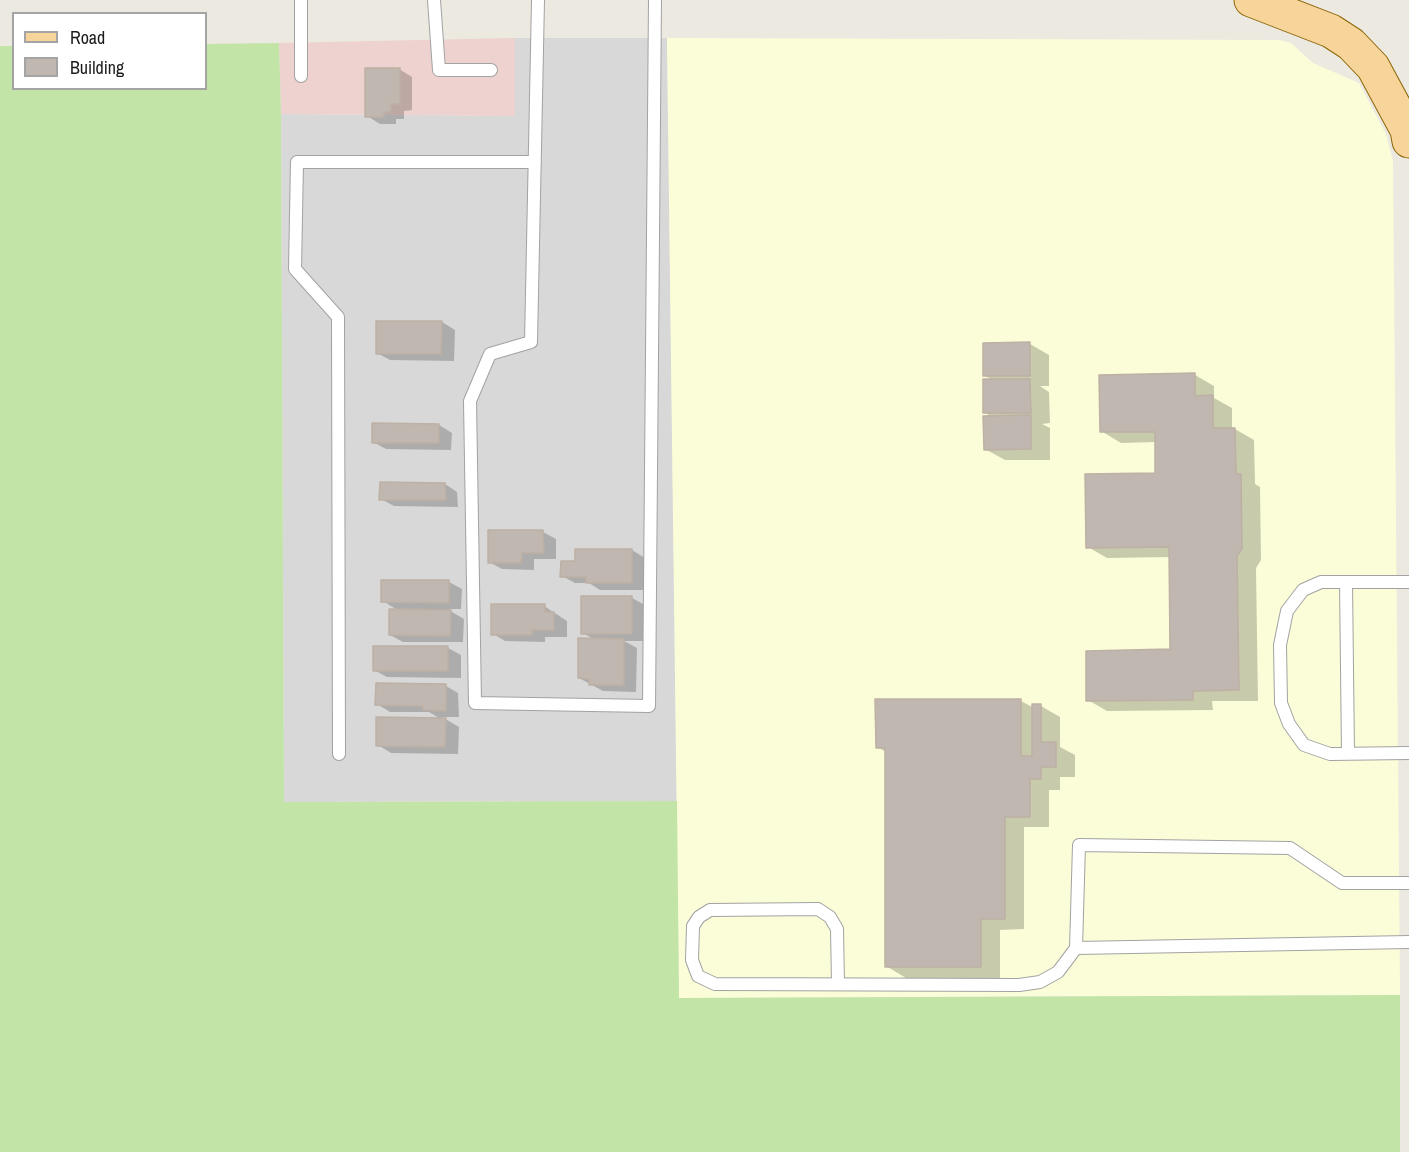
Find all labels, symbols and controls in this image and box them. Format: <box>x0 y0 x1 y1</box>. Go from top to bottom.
legend <box>12 12 207 90</box>
text: Road <box>70 25 105 50</box>
text: Building <box>70 55 124 80</box>

